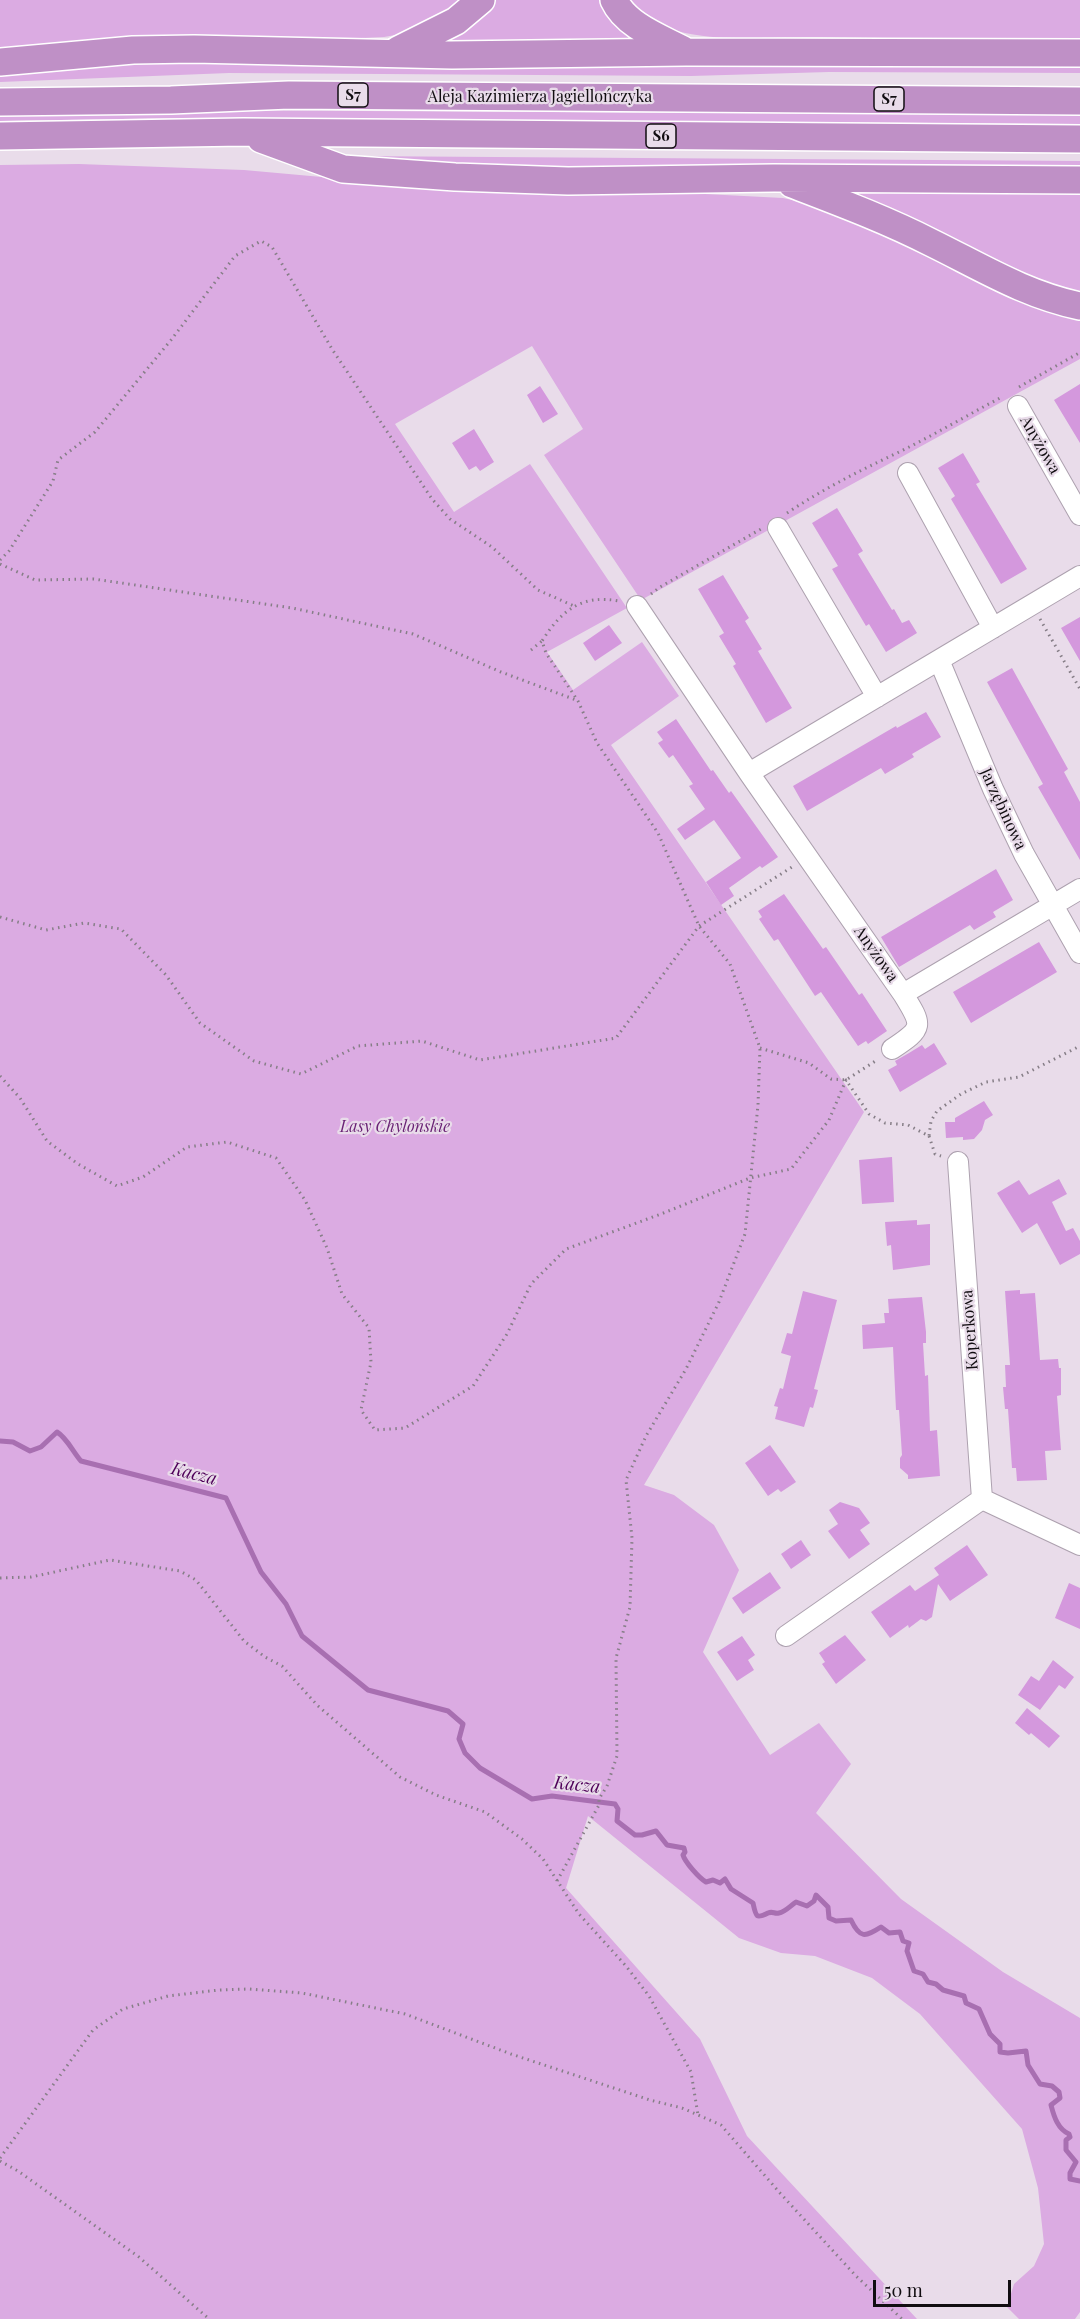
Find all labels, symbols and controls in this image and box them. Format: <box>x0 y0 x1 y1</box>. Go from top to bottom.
road number: S7 <box>338 83 368 107</box>
street label: Aleja Kazimierza Jagiellończyka <box>428 87 652 107</box>
road number: S7 <box>874 87 904 111</box>
road number: S6 <box>646 124 676 148</box>
street label: Anyżowa <box>1016 412 1064 478</box>
street label: Jarzębinowa <box>976 765 1030 853</box>
street label: Anyżowa <box>850 922 902 986</box>
park label: Lasy Chylońskie <box>340 1117 450 1137</box>
street label: Koperkowa <box>958 1289 982 1371</box>
water label: Kacza <box>169 1458 219 1490</box>
water label: Kacza <box>553 1772 601 1798</box>
scale bar <box>876 2268 1014 2306</box>
text: 50 m <box>884 2278 923 2302</box>

